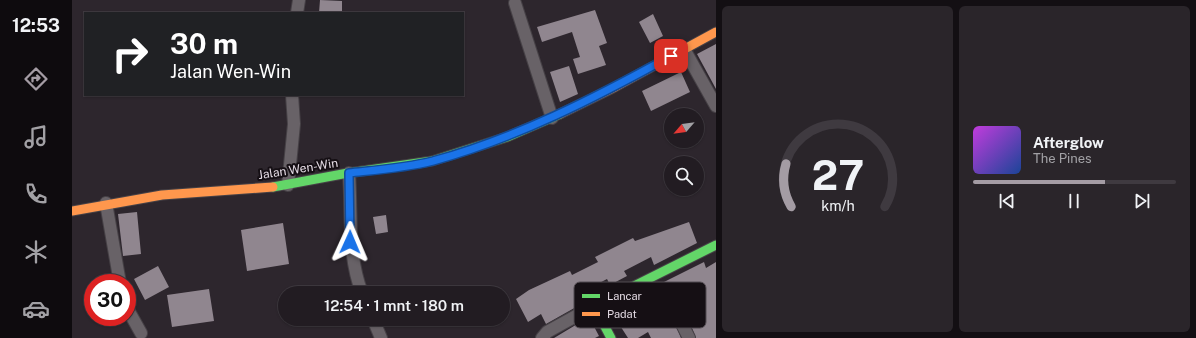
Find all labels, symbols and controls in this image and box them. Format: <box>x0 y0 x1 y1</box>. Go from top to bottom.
text: 12:53 <box>12 15 60 36</box>
text: 30 m <box>170 27 238 60</box>
icon: right <box>104 28 156 80</box>
pin <box>654 39 688 73</box>
icon: arrive <box>660 45 682 67</box>
text: Jalan Wen-Win <box>170 61 291 82</box>
icon: directions <box>22 65 50 93</box>
north arrow <box>664 108 704 148</box>
map controls <box>664 108 704 196</box>
icon: music <box>22 123 50 151</box>
text: Afterglow <box>1033 134 1104 151</box>
text: 27 <box>811 150 864 199</box>
text: The Pines <box>1033 151 1092 166</box>
street label: Jalan Wen-Win <box>257 156 339 182</box>
button: search <box>664 156 704 196</box>
icon: phone <box>22 180 50 208</box>
icon: previous <box>996 190 1018 212</box>
icon: pause <box>1063 190 1085 212</box>
icon: next <box>1131 190 1153 212</box>
text: km/h <box>821 197 854 214</box>
position arrow <box>329 221 371 263</box>
icon: climate <box>22 238 50 266</box>
speed limit sign: 30 <box>84 274 136 326</box>
legend <box>574 282 706 328</box>
text: Lancar <box>607 290 642 302</box>
icon: car <box>22 295 50 323</box>
text: 12:54 · 1 mnt · 180 m <box>324 297 464 314</box>
text: Padat <box>607 308 637 320</box>

